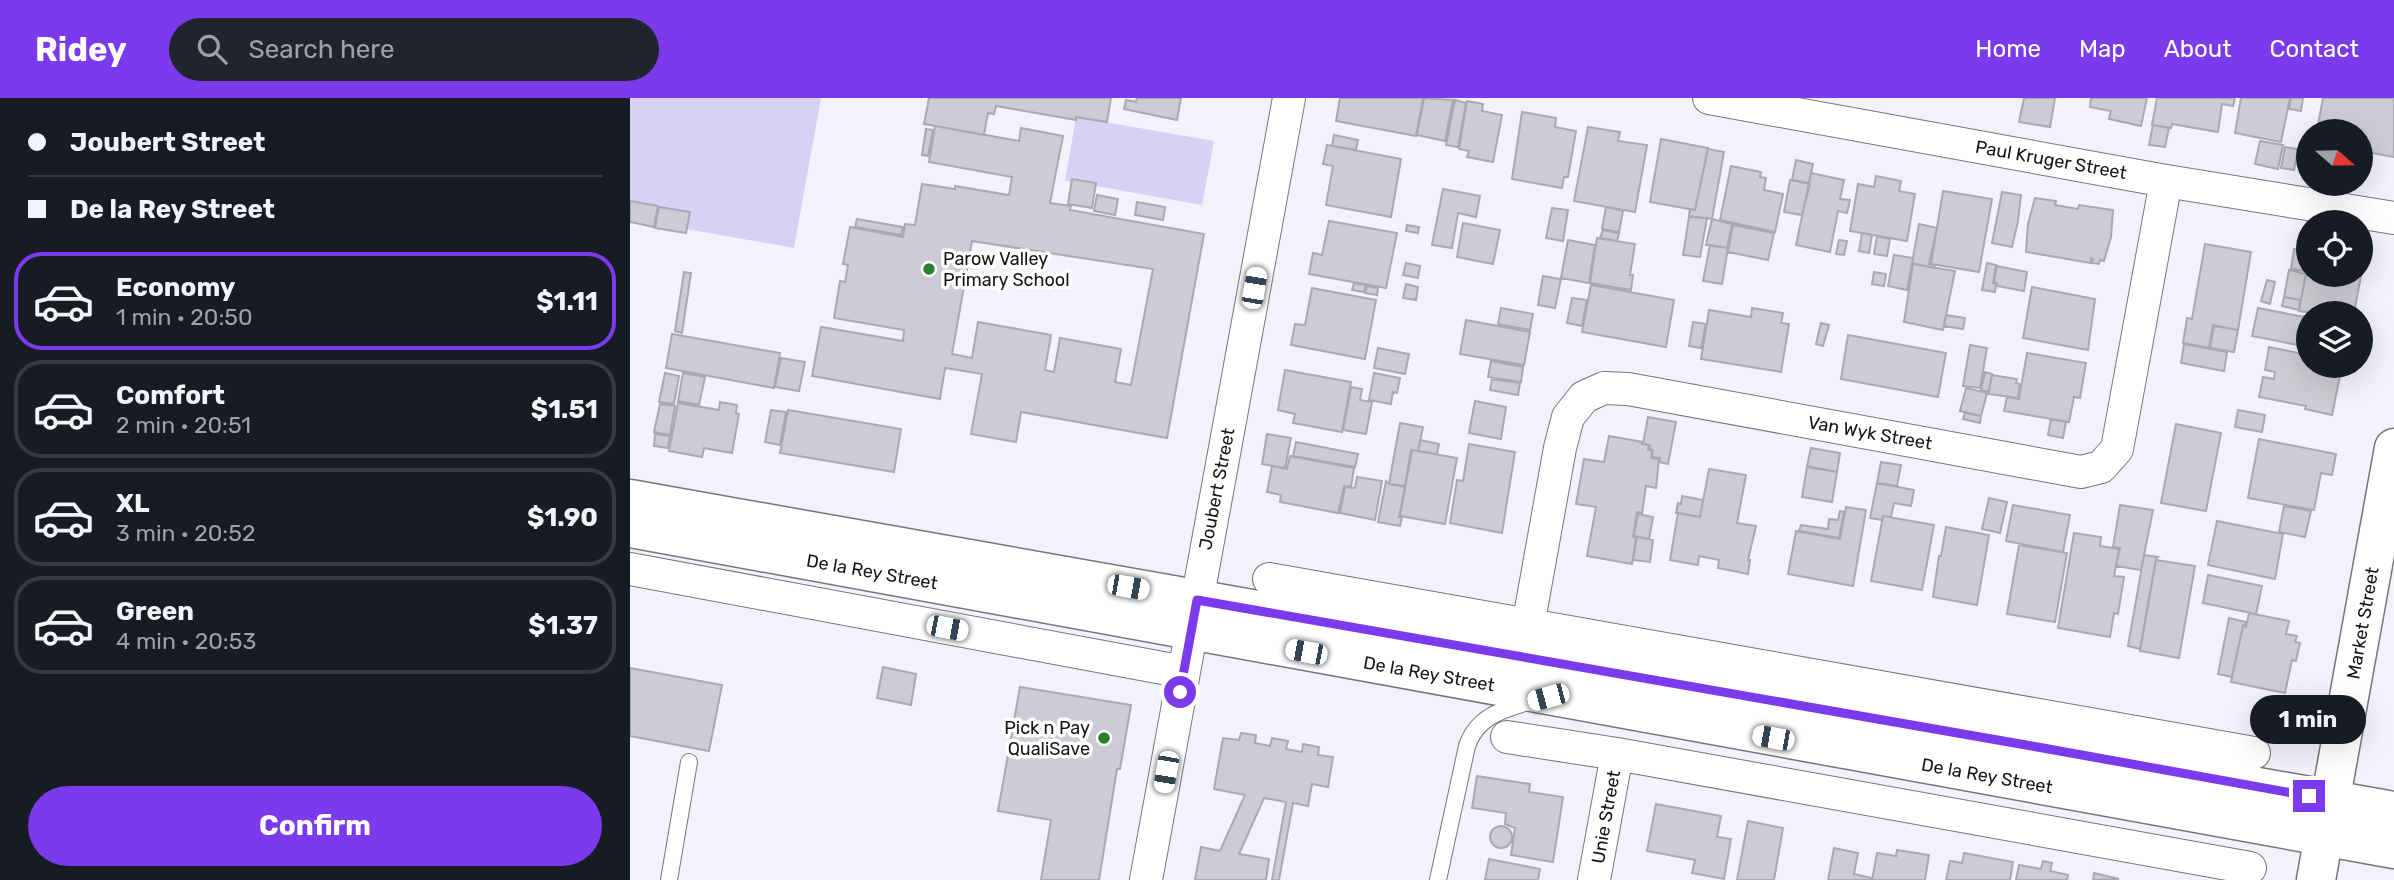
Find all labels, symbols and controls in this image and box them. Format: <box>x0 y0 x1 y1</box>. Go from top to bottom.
search box <box>169 18 659 81</box>
text: Ridey <box>35 30 127 69</box>
icon: search <box>193 30 231 68</box>
text: Search here <box>249 34 394 65</box>
text: Home <box>1975 35 2041 63</box>
text: Map <box>2079 35 2126 63</box>
text: About <box>2164 35 2232 63</box>
text: Contact <box>2270 35 2359 63</box>
north arrow <box>2296 119 2373 196</box>
map controls <box>2296 119 2373 378</box>
text: Joubert Street <box>70 127 265 158</box>
street label: Paul Kruger Street <box>1974 136 2128 184</box>
text: De la Rey Street <box>70 194 275 225</box>
button: locate <box>2296 210 2373 287</box>
place label: Parow Valley Primary School <box>943 248 1070 291</box>
marker: Parow Valley Primary School <box>921 261 937 277</box>
car <box>1241 265 1268 311</box>
icon: car <box>32 270 95 333</box>
text: Economy <box>116 272 235 303</box>
text: $1.11 <box>536 286 598 317</box>
button: layers <box>2296 301 2373 378</box>
text: 1 min · 20:50 <box>116 303 253 331</box>
icon: car <box>32 378 95 441</box>
text: Comfort <box>116 380 225 411</box>
text: $1.51 <box>531 394 598 425</box>
text: 2 min · 20:51 <box>116 411 251 439</box>
street label: Van Wyk Street <box>1806 411 1934 455</box>
street label: Joubert Street <box>1194 426 1240 552</box>
icon: car <box>32 486 95 549</box>
text: XL <box>116 488 149 519</box>
text: $1.90 <box>527 502 598 533</box>
text: 3 min · 20:52 <box>116 519 255 547</box>
street label: De la Rey Street <box>805 550 939 594</box>
street label: Market Street <box>2342 565 2384 681</box>
car <box>1106 573 1151 601</box>
icon: car <box>32 594 95 657</box>
text: Green <box>116 596 194 627</box>
text: $1.37 <box>528 610 598 641</box>
car <box>925 614 970 642</box>
text: 4 min · 20:53 <box>116 627 256 655</box>
car <box>1284 638 1329 666</box>
street label: De la Rey Street <box>1362 652 1496 696</box>
route start <box>1164 676 1196 708</box>
car <box>1525 681 1572 713</box>
callout: 1 min <box>2251 694 2367 744</box>
text: 1 min <box>2279 705 2337 733</box>
place label: Pick n Pay QualiSave <box>1004 717 1090 760</box>
car <box>1751 724 1796 752</box>
marker: Pick n Pay QualiSave <box>1096 730 1112 746</box>
car <box>1153 749 1180 795</box>
street label: De la Rey Street <box>1920 754 2054 798</box>
street label: Unie Street <box>1587 769 1625 865</box>
route end <box>2293 780 2325 812</box>
button: Confirm <box>28 786 602 866</box>

